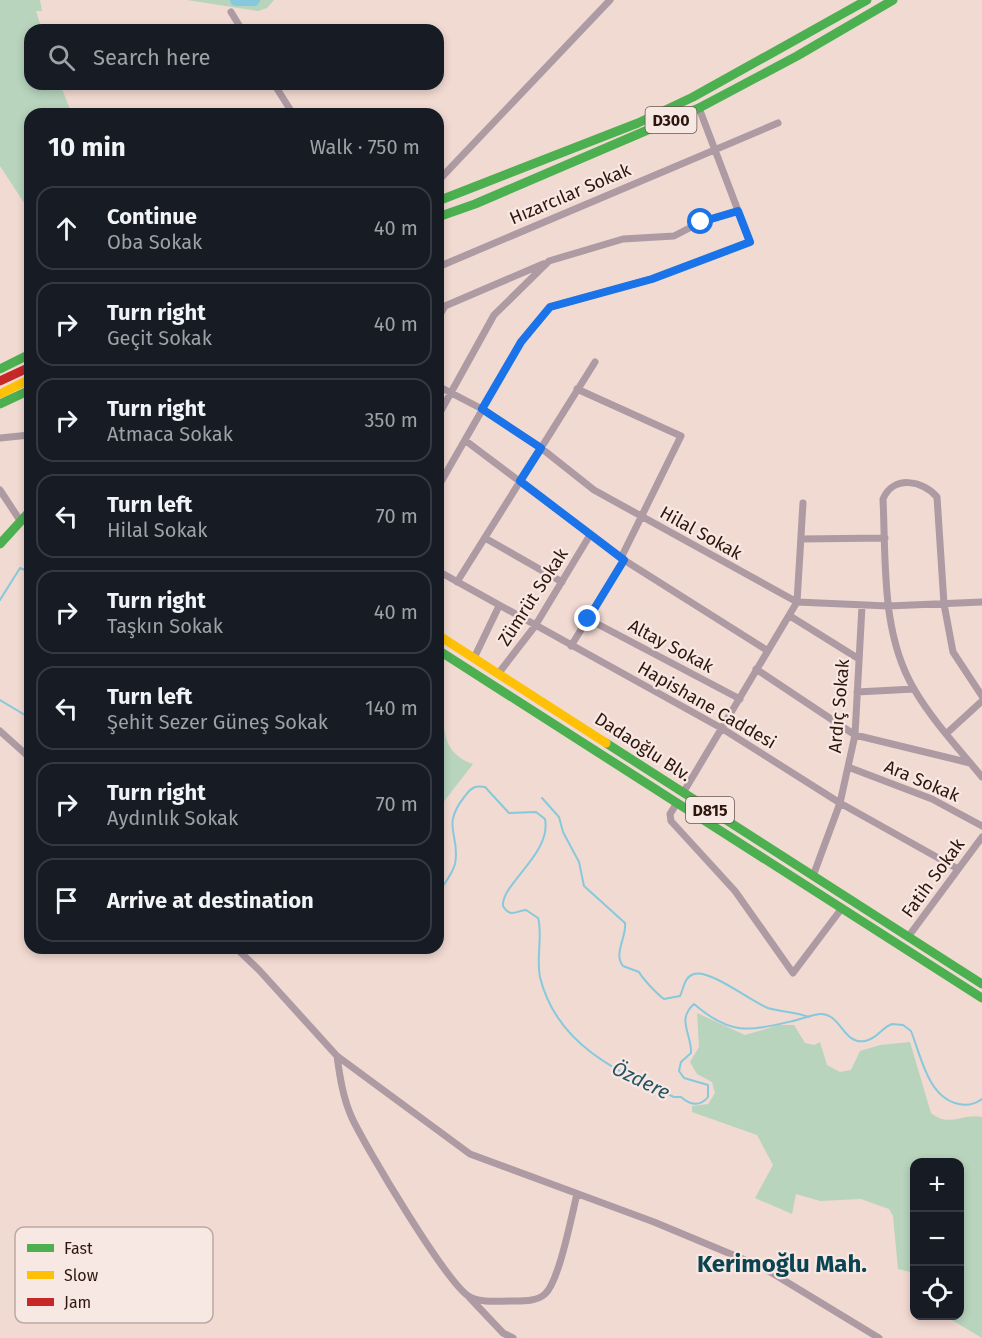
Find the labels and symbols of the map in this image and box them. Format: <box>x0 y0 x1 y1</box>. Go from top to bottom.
road number: D300 <box>646 107 696 133</box>
street label: Hızarcılar Sokak <box>506 158 635 229</box>
route start <box>687 208 713 234</box>
street label: Hilal Sokak <box>656 501 747 565</box>
street label: Zümrüt Sokak <box>493 543 573 650</box>
route end <box>574 605 600 631</box>
street label: Altay Sokak <box>625 614 718 678</box>
street label: Hapishane Caddesi <box>634 656 780 754</box>
street label: Ardıç Sokak <box>824 657 854 754</box>
street label: Dadaoğlu Blv. <box>591 708 695 786</box>
street label: Ara Sokak <box>881 755 964 807</box>
road number: D815 <box>686 797 734 823</box>
street label: Fatih Sokak <box>897 833 970 922</box>
water label: Özdere <box>608 1056 674 1104</box>
legend <box>15 1227 213 1323</box>
text: Fast <box>64 1239 93 1258</box>
district label: Kerimoğlu Mah. <box>697 1250 867 1278</box>
text: Slow <box>64 1266 99 1285</box>
text: Jam <box>64 1293 91 1312</box>

